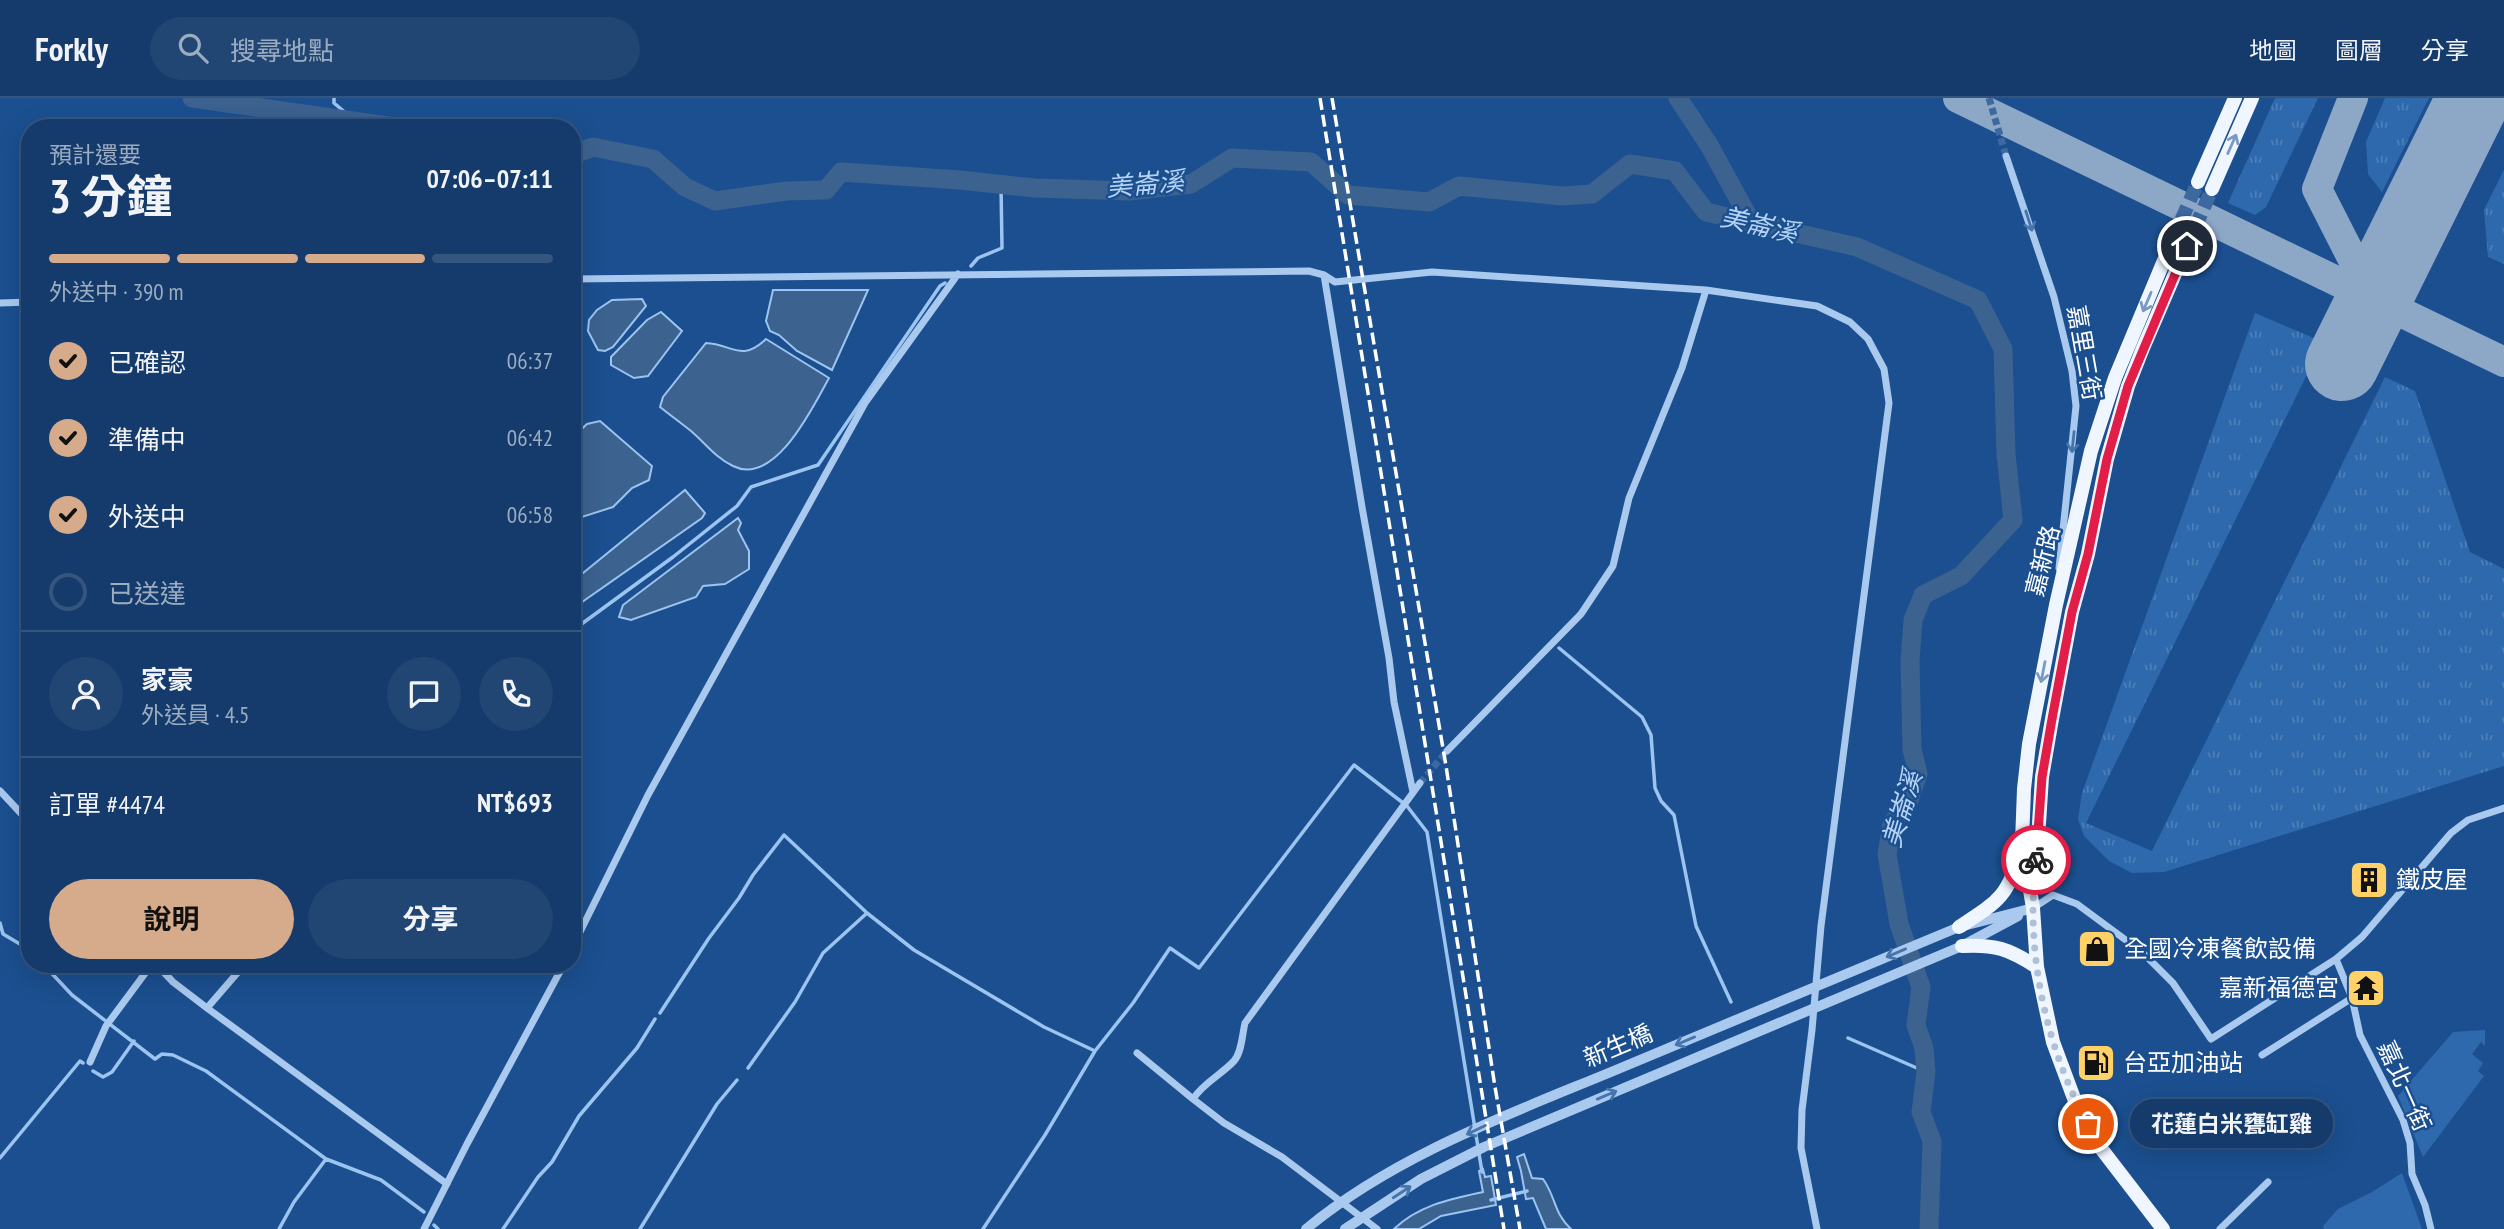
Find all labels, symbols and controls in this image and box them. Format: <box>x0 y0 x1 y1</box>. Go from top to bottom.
search box <box>150 17 640 80</box>
text: Forkly <box>35 27 108 70</box>
icon: search <box>174 29 212 67</box>
text: 搜尋地點 <box>230 34 334 67</box>
text: 地圖 <box>2249 35 2297 66</box>
text: 圖層 <box>2335 35 2383 66</box>
text: 分享 <box>2421 35 2469 66</box>
one-way arrow <box>2226 133 2239 155</box>
text: 預計還要 <box>49 140 141 169</box>
text: 07:06–07:11 <box>426 162 553 195</box>
water label: 美崙溪 <box>1105 163 1189 203</box>
text: 3 分鐘 <box>49 166 172 226</box>
water label: 美崙溪 <box>1717 200 1805 250</box>
one-way arrow <box>2023 210 2036 232</box>
pin <box>2157 216 2217 276</box>
icon: home <box>2168 227 2206 265</box>
text: 外送中 · 390 m <box>49 277 184 306</box>
one-way arrow <box>2139 291 2152 312</box>
street label: 嘉里三街 <box>2061 303 2108 403</box>
icon: check <box>49 342 87 380</box>
text: 已確認 <box>108 346 186 379</box>
text: 06:37 <box>507 346 553 375</box>
icon: check <box>49 419 87 457</box>
text: 準備中 <box>108 423 186 456</box>
text: 06:42 <box>507 423 553 452</box>
one-way arrow <box>2066 430 2079 453</box>
icon: check <box>49 496 87 534</box>
text: 外送中 <box>108 500 186 533</box>
text: 06:58 <box>507 500 553 529</box>
street label: 嘉新路 <box>2019 522 2066 600</box>
text: 已送達 <box>108 577 186 610</box>
button: person <box>49 657 123 731</box>
button: chat <box>387 657 461 731</box>
button: phone <box>479 657 553 731</box>
one-way arrow <box>2036 661 2049 683</box>
text: 家豪 <box>141 663 193 696</box>
text: 外送員 · 4.5 <box>141 700 249 729</box>
water label: 美崙溪 <box>1874 763 1930 851</box>
text: NT$693 <box>477 786 553 819</box>
text: 訂單 #4474 <box>49 788 165 821</box>
courier <box>2001 825 2071 895</box>
icon: bike <box>2017 841 2055 879</box>
building icon: 鐵皮屋 <box>2348 859 2390 901</box>
place label: 鐵皮屋 <box>2396 864 2468 895</box>
button: 說明 <box>49 879 294 959</box>
button: 分享 <box>308 879 553 959</box>
shop icon: 全國冷凍餐飲設備 <box>2076 928 2118 970</box>
place label: 全國冷凍餐飲設備 <box>2124 933 2316 964</box>
one-way arrow <box>1885 948 1907 961</box>
temple icon: 嘉新福德宮 <box>2345 967 2387 1009</box>
place label: 嘉新福德宮 <box>2219 972 2339 1003</box>
street label: 新生橋 <box>1579 1017 1657 1074</box>
one-way arrow <box>1675 1035 1697 1048</box>
street label: 嘉北一街 <box>2371 1036 2438 1136</box>
fuel station icon: 台亞加油站 <box>2075 1042 2117 1084</box>
place label: 台亞加油站 <box>2123 1047 2243 1078</box>
one-way arrow <box>1596 1088 1617 1101</box>
pin <box>2058 1094 2118 1154</box>
callout: 花蓮白米甕缸雞 <box>2130 1100 2333 1148</box>
icon: bag <box>2069 1105 2107 1143</box>
text: 花蓮白米甕缸雞 <box>2151 1109 2312 1138</box>
one-way arrow <box>1466 1123 1487 1137</box>
one-way arrow <box>1391 1184 1411 1198</box>

